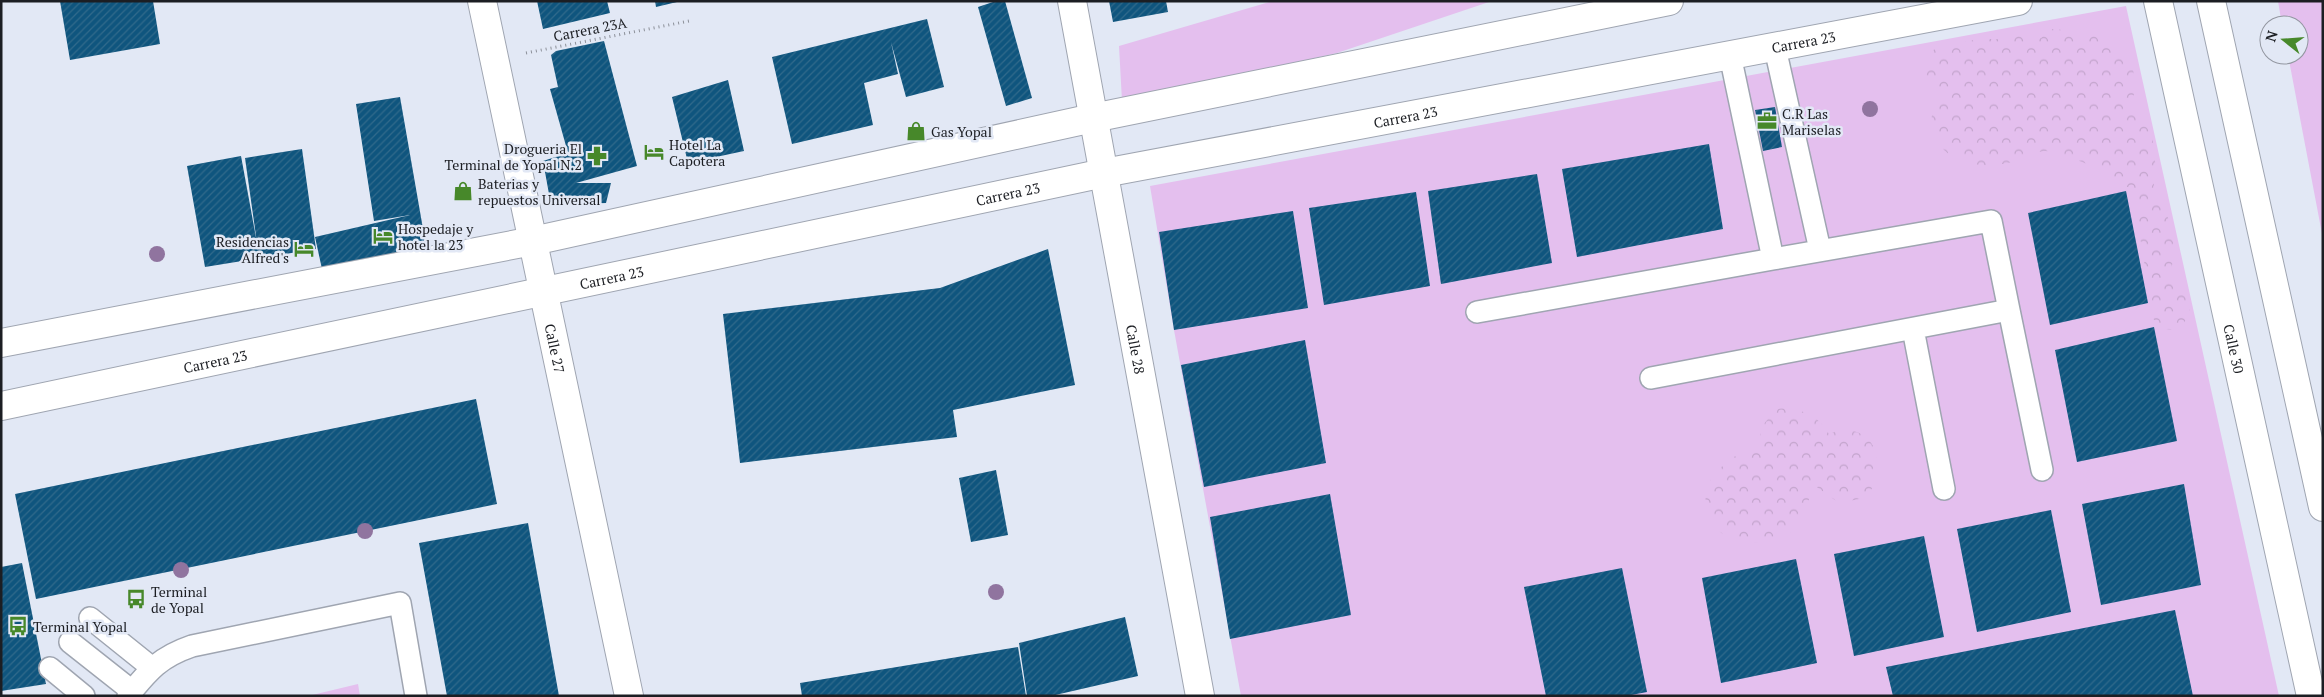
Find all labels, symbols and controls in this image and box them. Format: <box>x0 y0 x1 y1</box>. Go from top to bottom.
street label: Carrera 23A <box>552 13 629 45</box>
north arrow <box>2259 15 2309 65</box>
street label: Carrera 23 <box>1770 26 1837 57</box>
text: N <box>2260 28 2282 44</box>
street label: Carrera 23 <box>1372 101 1439 132</box>
place label: C.R Las Mariselas <box>1782 104 1841 139</box>
office icon: C.R Las Mariselas <box>1756 110 1778 132</box>
shop icon: Gas Yopal <box>905 120 927 142</box>
place label: Gas Yopal <box>931 122 992 141</box>
place label: Hotel La Capotera <box>669 135 725 170</box>
place label: Drogueria El Terminal de Yopal N.2 <box>445 139 582 174</box>
hotel icon: Hotel La Capotera <box>643 141 665 163</box>
pharmacy icon: Drogueria El Terminal de Yopal N.2 <box>586 145 608 167</box>
place label: Baterias y repuestos Universal <box>478 174 600 209</box>
street label: Carrera 23 <box>974 177 1041 209</box>
shop icon: Baterias y repuestos Universal <box>452 180 474 202</box>
place label: Hospedaje y hotel la 23 <box>398 219 474 254</box>
hotel icon: Hospedaje y hotel la 23 <box>372 225 394 247</box>
place label: Residencias Alfred's <box>216 232 289 267</box>
hotel icon: Residencias Alfred's <box>293 238 315 260</box>
street label: Carrera 23 <box>578 261 645 293</box>
street label: Calle 27 <box>541 322 570 375</box>
street label: Calle 30 <box>2220 322 2249 375</box>
street label: Calle 28 <box>1122 323 1150 375</box>
street label: Carrera 23 <box>182 345 249 377</box>
place label: Terminal de Yopal <box>151 582 207 617</box>
bus stop icon: Terminal de Yopal <box>125 588 147 610</box>
bus stop icon: Terminal Yopal <box>7 615 29 637</box>
place label: Terminal Yopal <box>33 617 127 636</box>

